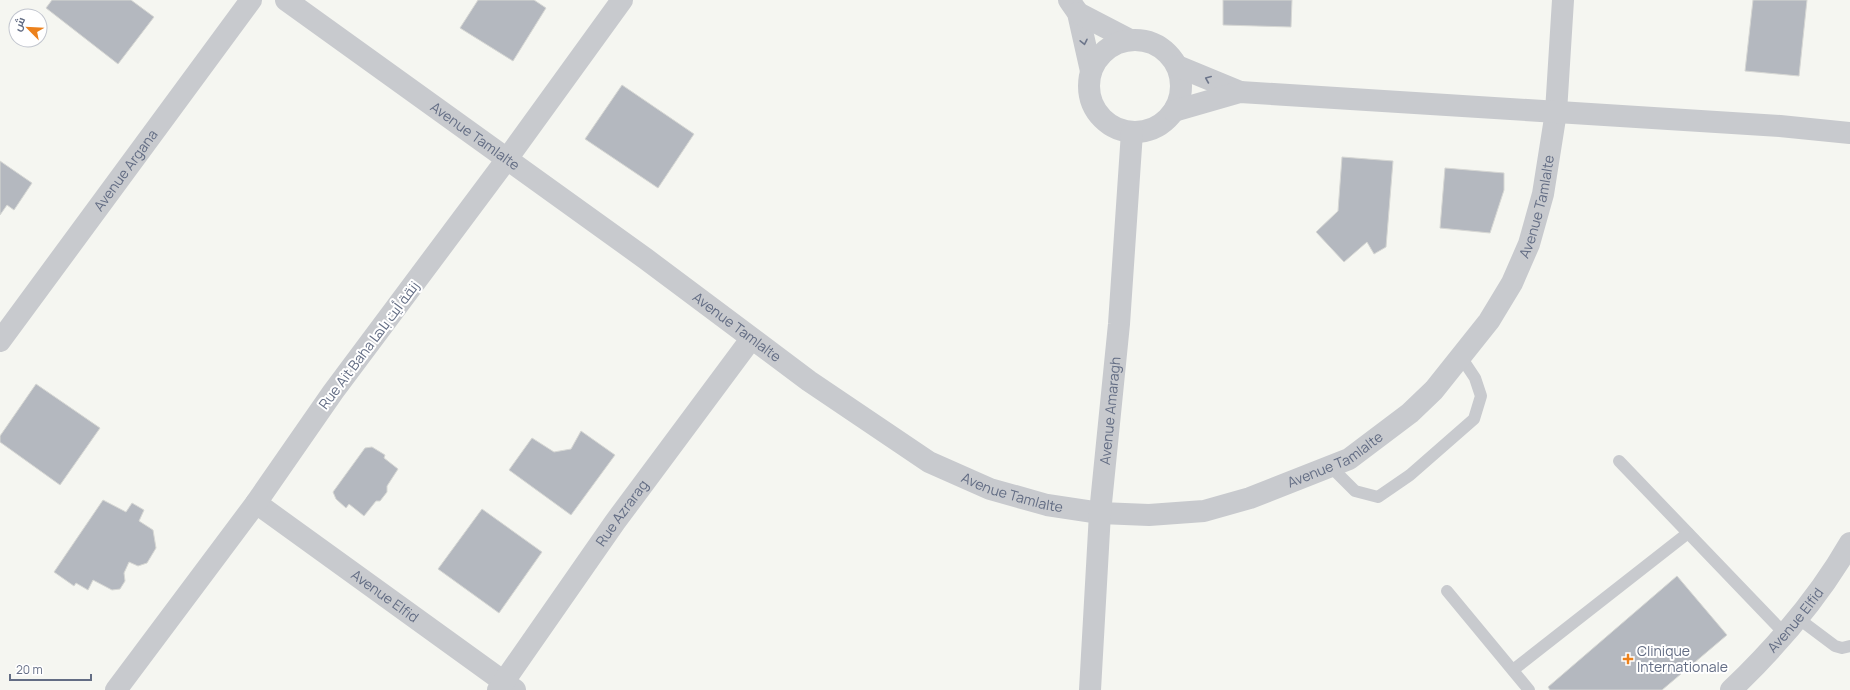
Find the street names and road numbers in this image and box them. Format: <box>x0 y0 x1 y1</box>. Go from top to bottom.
street label: Avenue Tamlalte <box>427 97 524 174</box>
street label: Avenue Argana <box>89 125 162 215</box>
street label: Avenue Tamlalte <box>1514 154 1558 261</box>
street label: Rue Ait Baha زنقة أيت باها <box>314 277 423 413</box>
street label: Avenue Tamlalte <box>689 287 785 366</box>
street label: Avenue Amaragh <box>1095 356 1125 466</box>
street label: Avenue Tamlalte <box>1284 427 1386 491</box>
street label: Avenue Tamlalte <box>959 468 1064 516</box>
street label: Rue Azrarag <box>591 476 652 550</box>
street label: Avenue Elfid <box>348 565 423 626</box>
street label: Avenue Elfid <box>1763 584 1827 656</box>

